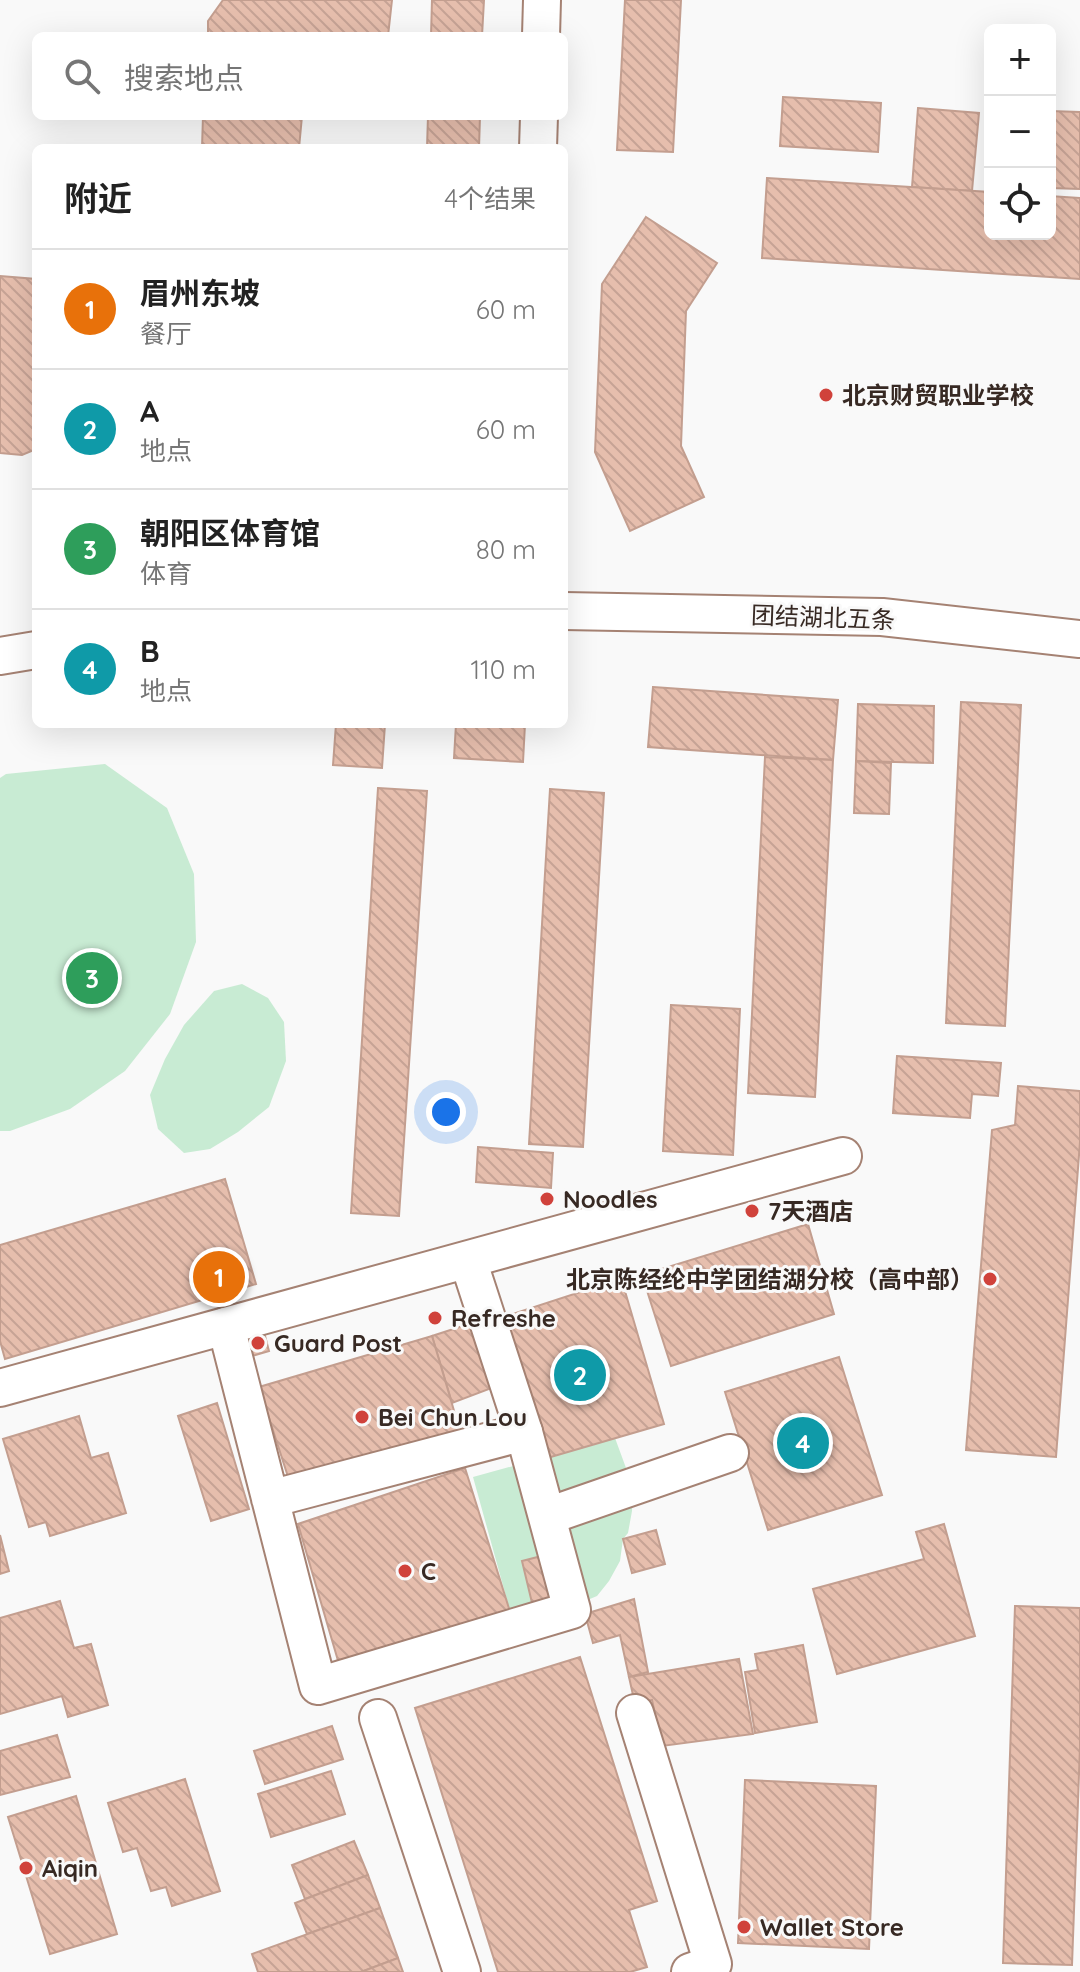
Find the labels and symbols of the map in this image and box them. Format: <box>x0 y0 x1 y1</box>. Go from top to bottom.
place label: 北京财贸职业学校 <box>842 380 1034 410</box>
marker: 北京财贸职业学校 <box>817 386 835 404</box>
street label: 团结湖北五条 <box>751 599 895 635</box>
pin: 3 <box>66 948 118 1008</box>
your location <box>426 1092 466 1132</box>
place label: Noodles <box>563 1184 658 1214</box>
marker: Noodles <box>538 1190 556 1208</box>
place label: 7天酒店 <box>768 1196 853 1226</box>
marker: 7天酒店 <box>743 1202 761 1220</box>
pin: 1 <box>193 1247 245 1307</box>
place label: 北京陈经纶中学团结湖分校（高中部） <box>566 1264 974 1294</box>
marker: 北京陈经纶中学团结湖分校（高中部） <box>981 1270 999 1288</box>
place label: Refreshe <box>451 1303 556 1333</box>
marker: Refreshe <box>426 1309 444 1327</box>
place label: Guard Post <box>274 1328 402 1358</box>
marker: Guard Post <box>249 1334 267 1352</box>
pin: 2 <box>554 1345 606 1405</box>
place label: Bei Chun Lou <box>378 1402 527 1432</box>
marker: Bei Chun Lou <box>353 1408 371 1426</box>
pin: 4 <box>777 1413 829 1473</box>
place label: C <box>421 1556 436 1586</box>
marker: C <box>396 1562 414 1580</box>
place label: Aiqin <box>42 1853 98 1883</box>
marker: Aiqin <box>17 1859 35 1877</box>
place label: Wallet Store <box>760 1912 904 1942</box>
marker: Wallet Store <box>735 1918 753 1936</box>

